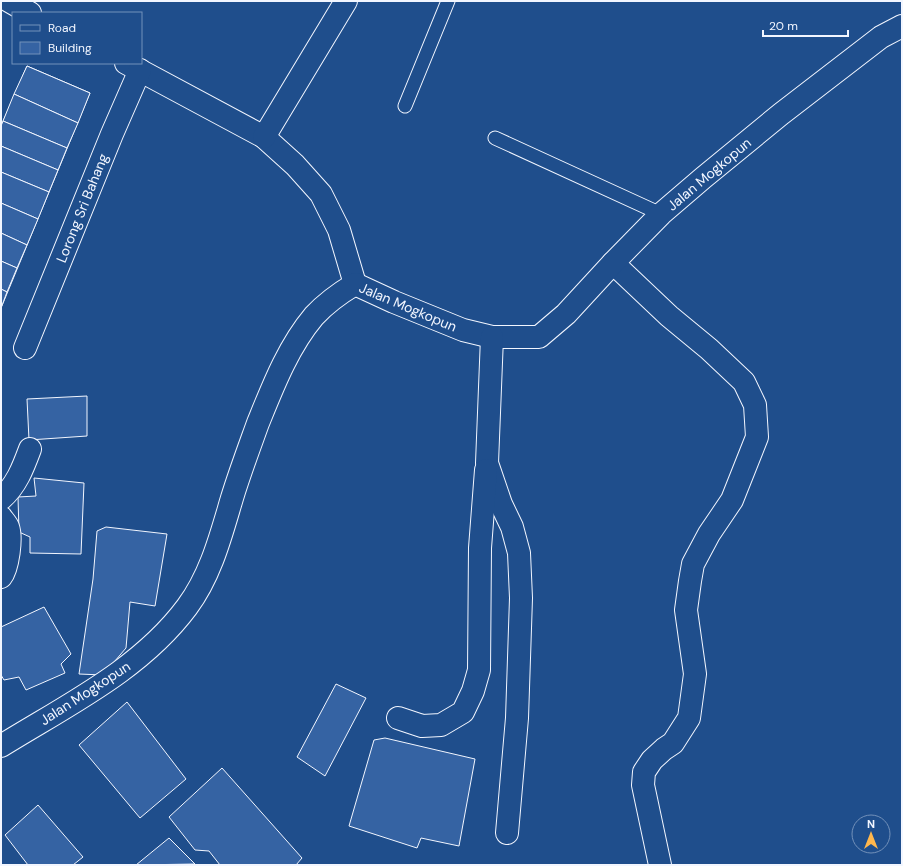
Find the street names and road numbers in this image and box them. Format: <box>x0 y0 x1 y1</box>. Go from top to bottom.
street label: Jalan Mogkopun <box>663 134 755 214</box>
street label: Lorong Sri Bahang <box>52 151 112 265</box>
street label: Jalan Mogkopun <box>356 278 460 336</box>
street label: Jalan Mogkopun <box>36 657 134 729</box>

